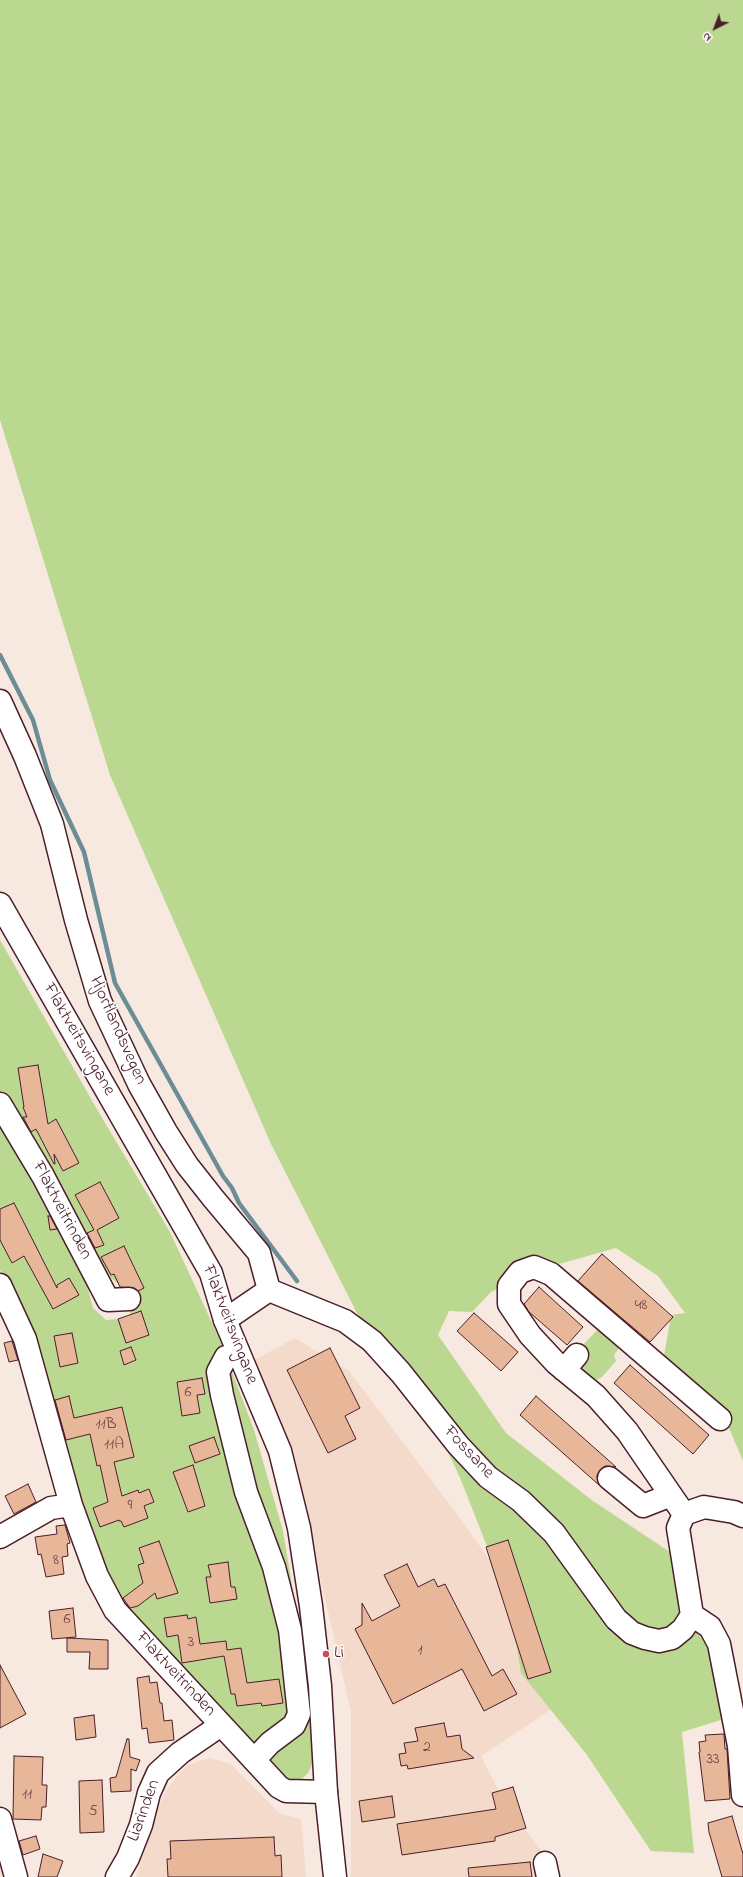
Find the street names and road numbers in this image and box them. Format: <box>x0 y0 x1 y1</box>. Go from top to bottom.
street label: Hjortlandsvegen <box>83 973 151 1089</box>
street label: Flaktveitsvingane <box>37 980 119 1100</box>
street label: Flaktveitrinden <box>26 1158 96 1264</box>
street label: Flaktveitsvingane <box>196 1262 262 1388</box>
street label: Fossane <box>438 1422 498 1484</box>
street label: Flaktveitrinden <box>130 1628 220 1722</box>
street label: Liarinden <box>124 1777 166 1845</box>

